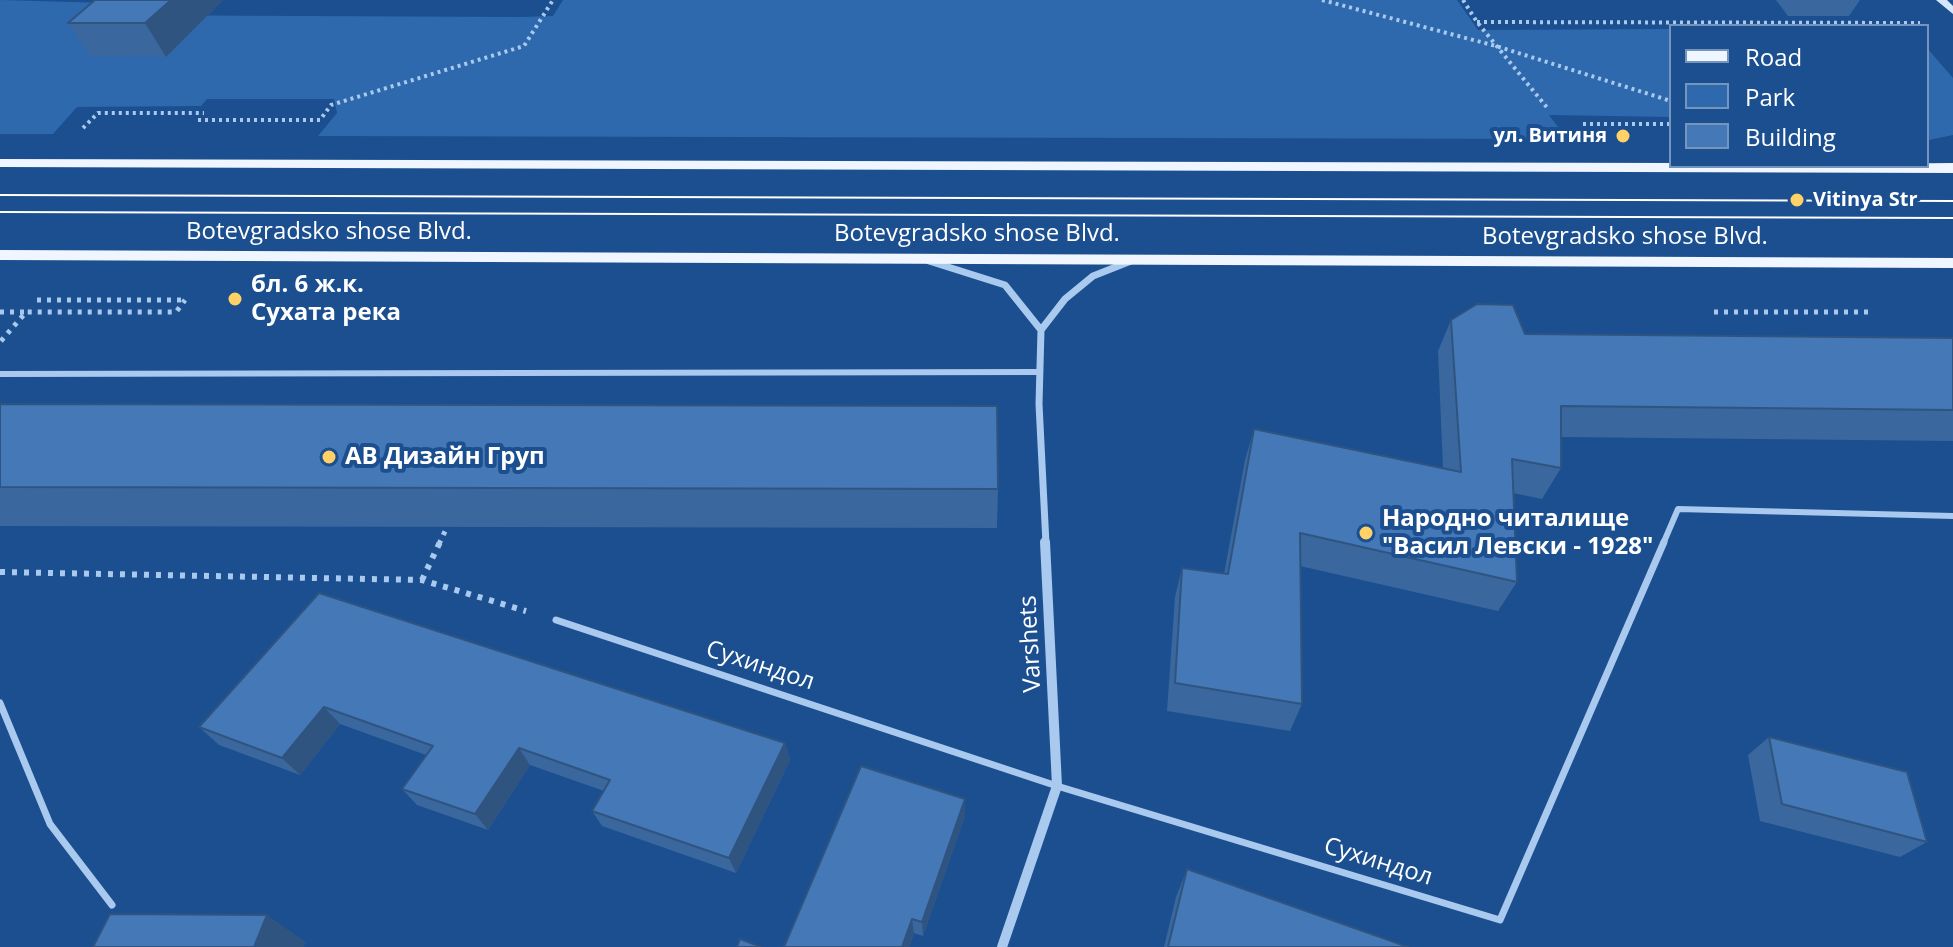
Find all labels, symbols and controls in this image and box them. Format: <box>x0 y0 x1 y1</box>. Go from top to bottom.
legend <box>1669 24 1929 168</box>
text: Road <box>1745 40 1802 73</box>
text: Park <box>1745 80 1795 113</box>
text: Building <box>1745 120 1836 153</box>
place label: ул. Витиня <box>1493 124 1607 148</box>
marker: ул. Витиня <box>1614 127 1632 145</box>
place label: Vitinya Str <box>1813 188 1917 212</box>
marker: Vitinya Str <box>1788 191 1806 209</box>
street label: Botevgradsko shose Blvd. <box>186 218 472 246</box>
street label: Botevgradsko shose Blvd. <box>834 220 1120 248</box>
street label: Botevgradsko shose Blvd. <box>1482 223 1768 251</box>
place label: бл. 6 ж.к. Сухата река <box>251 271 401 327</box>
marker: бл. 6 ж.к. Сухата река <box>226 290 244 308</box>
place label: АВ Дизайн Груп <box>345 443 545 471</box>
marker: АВ Дизайн Груп <box>320 448 338 466</box>
place label: Народно читалище "Васил Левски - 1928" <box>1382 505 1653 561</box>
marker: Народно читалище "Васил Левски - 1928" <box>1357 524 1375 542</box>
street label: Varshets <box>1014 595 1048 693</box>
street label: Сухиндол <box>702 635 818 697</box>
street label: Сухиндол <box>1320 832 1436 892</box>

